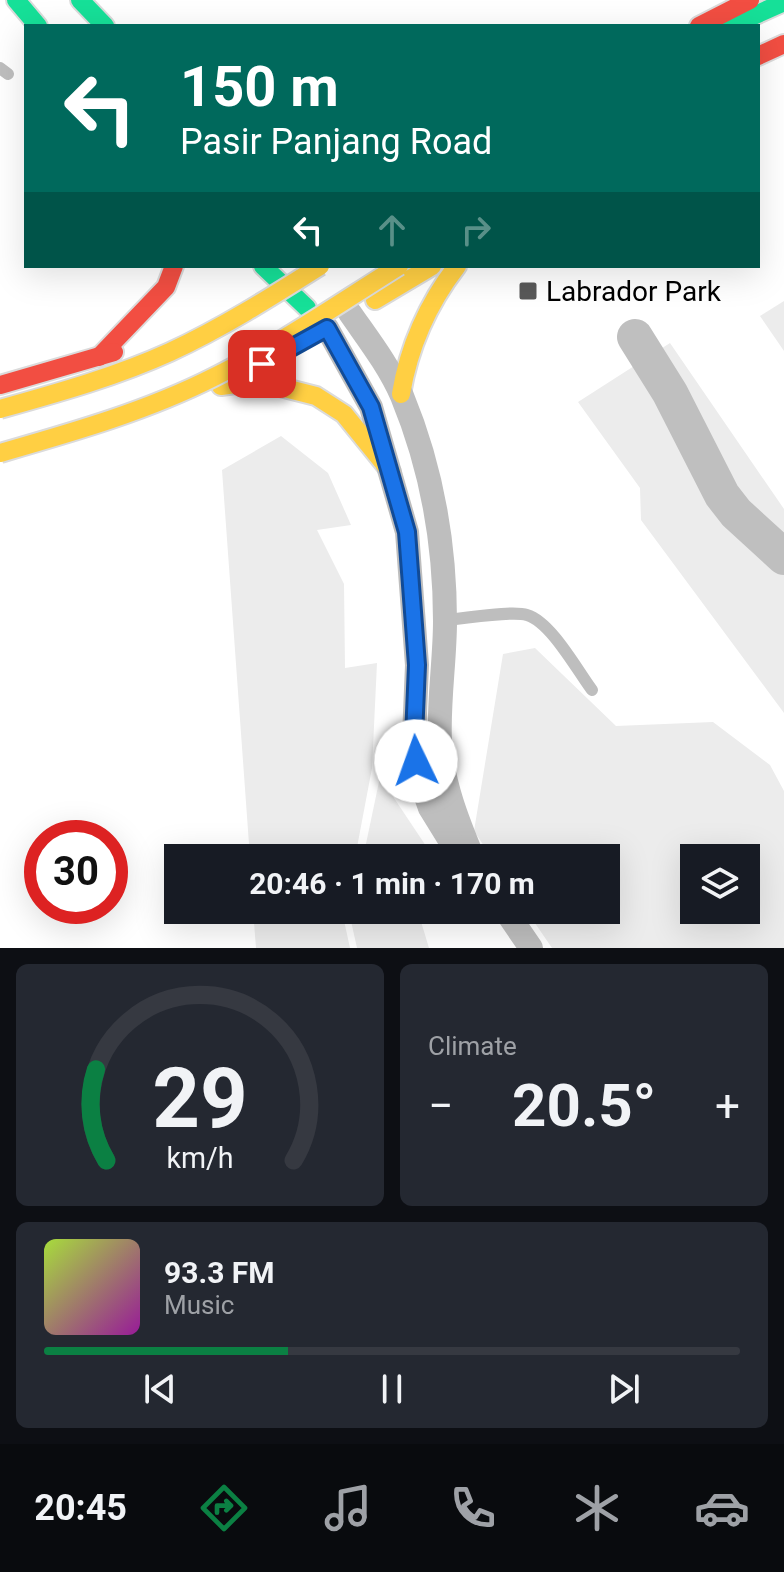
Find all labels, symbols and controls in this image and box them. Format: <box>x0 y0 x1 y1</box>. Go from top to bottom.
text: 150 m <box>180 54 339 120</box>
icon: left <box>48 56 152 160</box>
text: Pasir Panjang Road <box>180 121 492 163</box>
icon: left <box>286 208 330 252</box>
icon: ahead <box>370 208 414 252</box>
icon: right <box>454 208 498 252</box>
place label: Labrador Park <box>546 275 722 308</box>
marker: Labrador Park <box>517 280 539 302</box>
pin <box>228 330 296 398</box>
icon: arrive <box>240 342 284 386</box>
position arrow <box>374 719 458 803</box>
speed limit sign: 30 <box>24 820 128 924</box>
map controls <box>680 844 760 924</box>
button: layers <box>680 844 760 924</box>
text: 20:46 · 1 min · 170 m <box>249 866 535 901</box>
text: Climate <box>428 1031 517 1061</box>
text: 29 <box>152 1050 248 1147</box>
text: 20.5° <box>512 1070 656 1141</box>
text: − <box>428 1080 453 1132</box>
text: + <box>715 1080 740 1132</box>
text: km/h <box>166 1141 234 1175</box>
text: 93.3 FM <box>164 1255 275 1290</box>
text: Music <box>164 1290 234 1320</box>
icon: previous <box>138 1367 182 1411</box>
icon: pause <box>370 1367 414 1411</box>
icon: next <box>602 1367 646 1411</box>
icon: directions <box>196 1480 252 1536</box>
icon: music <box>320 1480 376 1536</box>
icon: phone <box>445 1480 501 1536</box>
icon: climate <box>569 1480 625 1536</box>
icon: car <box>694 1480 750 1536</box>
text: 20:45 <box>34 1487 127 1529</box>

